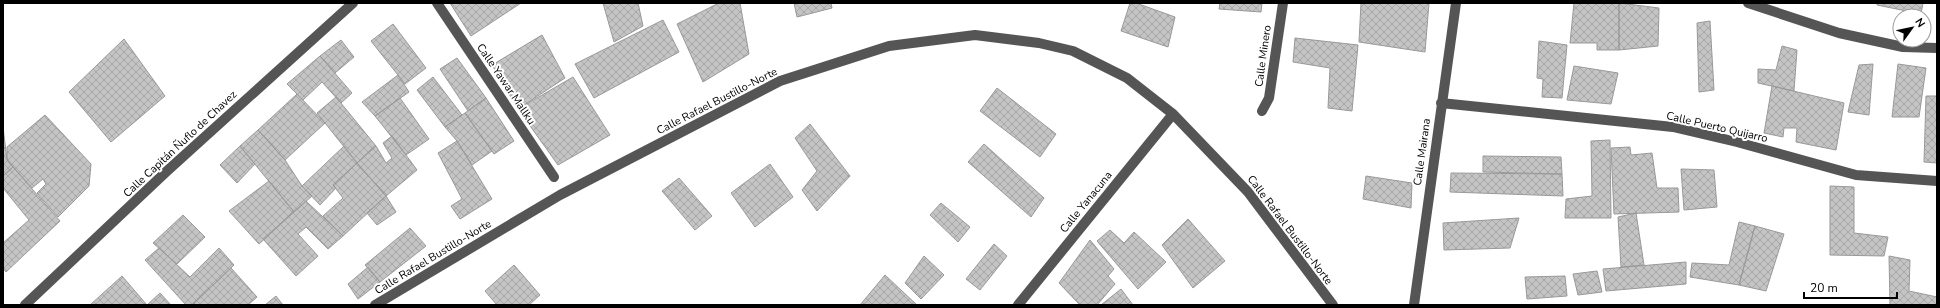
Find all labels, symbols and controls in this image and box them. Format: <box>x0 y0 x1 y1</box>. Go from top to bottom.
north arrow <box>1892 8 1932 48</box>
text: N <box>1911 15 1928 30</box>
street label: Calle Minero <box>1251 24 1275 88</box>
street label: Calle Yawar Mallku <box>473 40 539 128</box>
street label: Calle Rafael Bustillo-Norte <box>654 64 780 138</box>
street label: Calle Capitán Ñuflo de Chavez <box>120 87 240 201</box>
street label: Calle Puerto Quijarro <box>1665 108 1769 146</box>
street label: Calle Mairana <box>1410 117 1434 187</box>
street label: Calle Yanacuna <box>1057 168 1116 236</box>
street label: Calle Rafael Bustillo-Norte <box>1244 172 1336 288</box>
street label: Calle Rafael Bustillo-Norte <box>372 216 494 298</box>
scale bar <box>1804 274 1897 300</box>
text: 20 m <box>1810 280 1838 296</box>

